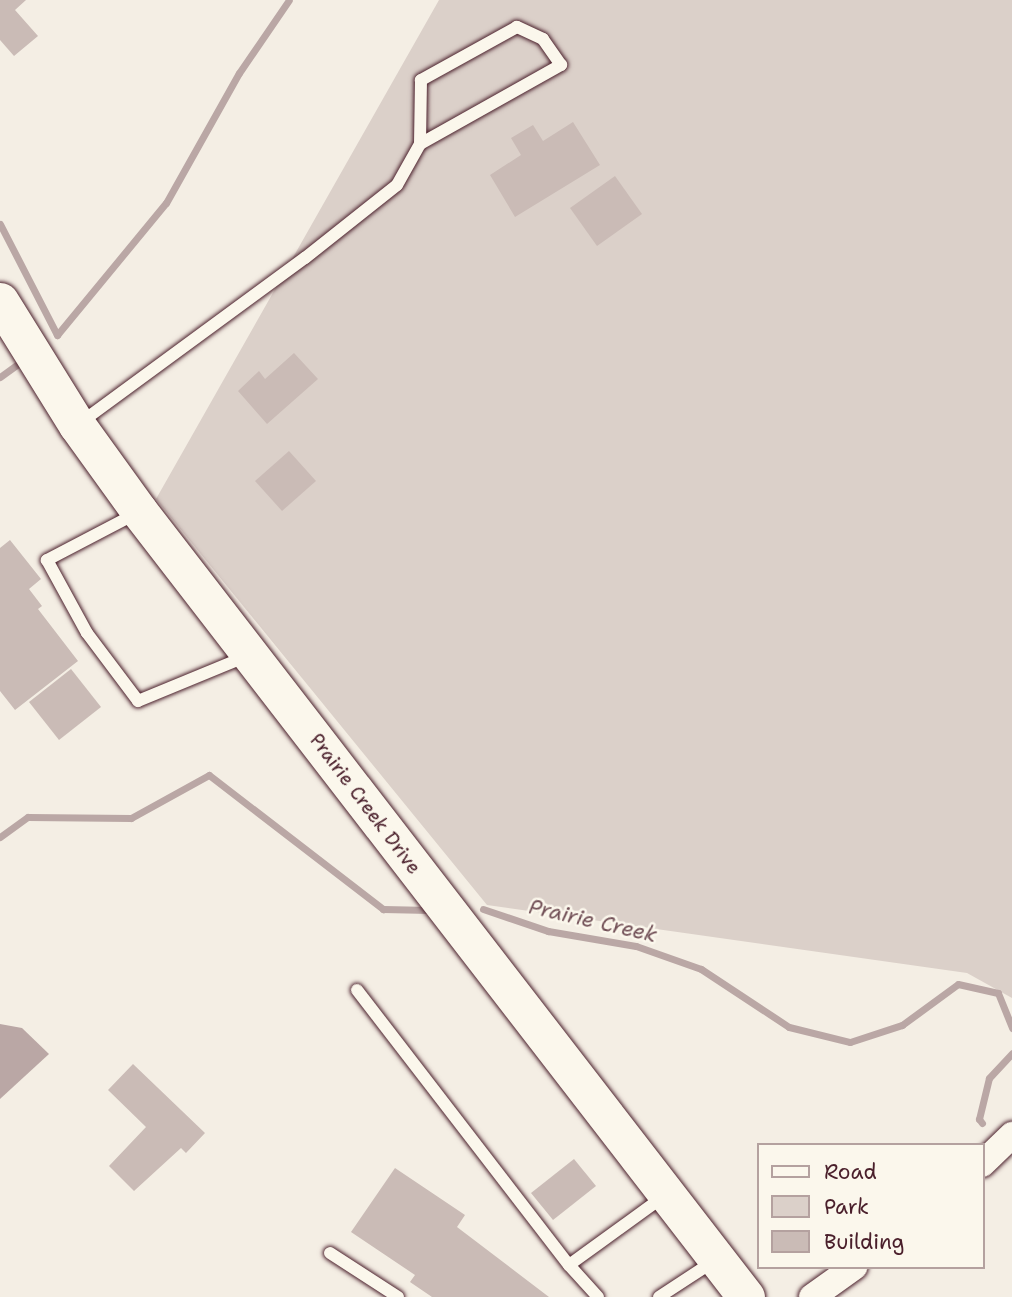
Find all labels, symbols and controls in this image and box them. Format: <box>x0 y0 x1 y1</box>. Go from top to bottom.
street label: Prairie Creek Drive <box>305 729 425 879</box>
water label: Prairie Creek <box>527 894 659 948</box>
legend <box>757 1143 984 1269</box>
text: Road <box>824 1158 877 1186</box>
text: Park <box>824 1193 869 1221</box>
text: Building <box>824 1228 904 1256</box>

